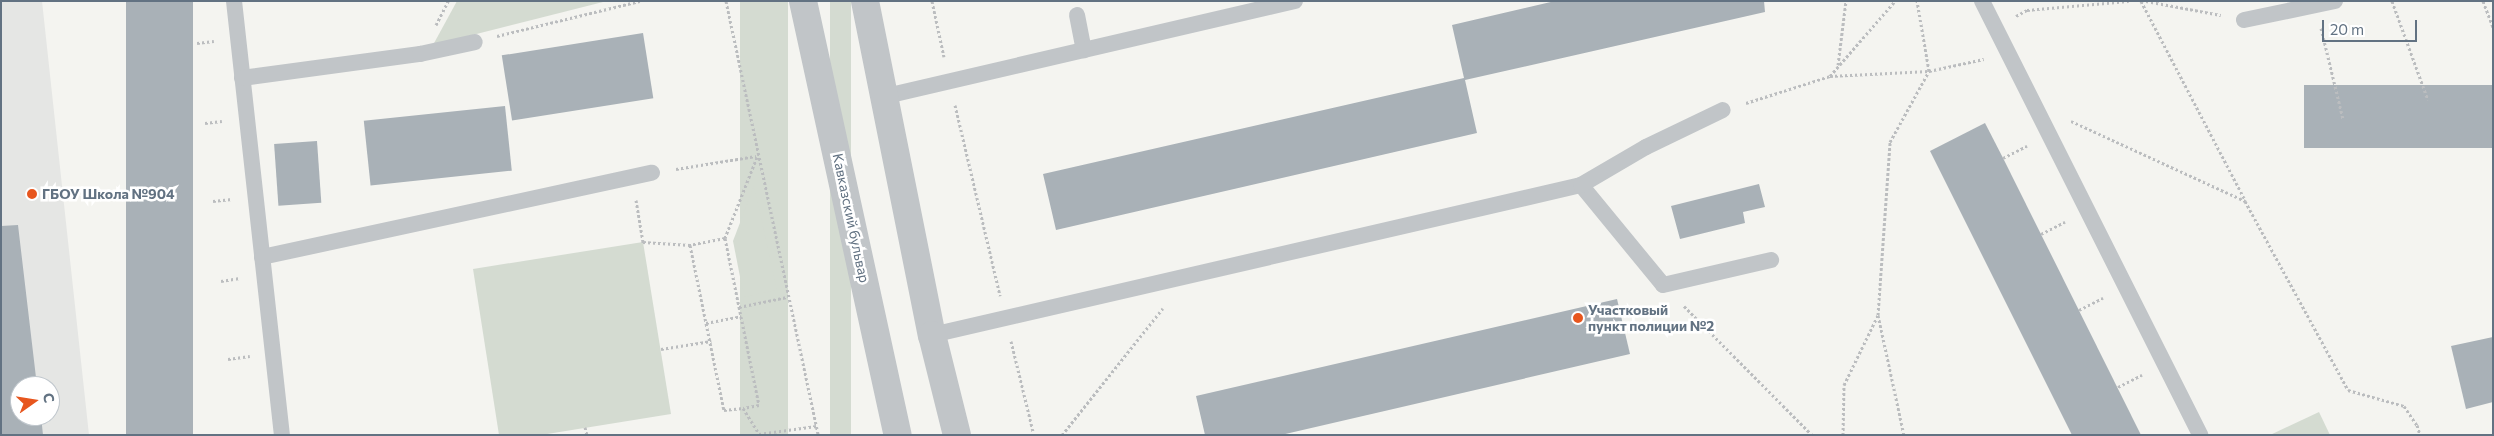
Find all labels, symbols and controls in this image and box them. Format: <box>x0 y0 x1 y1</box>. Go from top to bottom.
scale bar <box>2324 10 2419 42</box>
text: 20 m <box>2330 20 2364 38</box>
street label: Кавказский бульвар <box>829 152 873 284</box>
place label: ГБОУ Школа №904 <box>42 186 175 202</box>
marker: ГБОУ Школа №904 <box>26 188 38 200</box>
place label: Участковый пункт полиции №2 <box>1588 302 1714 334</box>
marker: Участковый пункт полиции №2 <box>1572 312 1584 324</box>
north arrow <box>10 376 60 426</box>
text: С <box>40 391 58 404</box>

